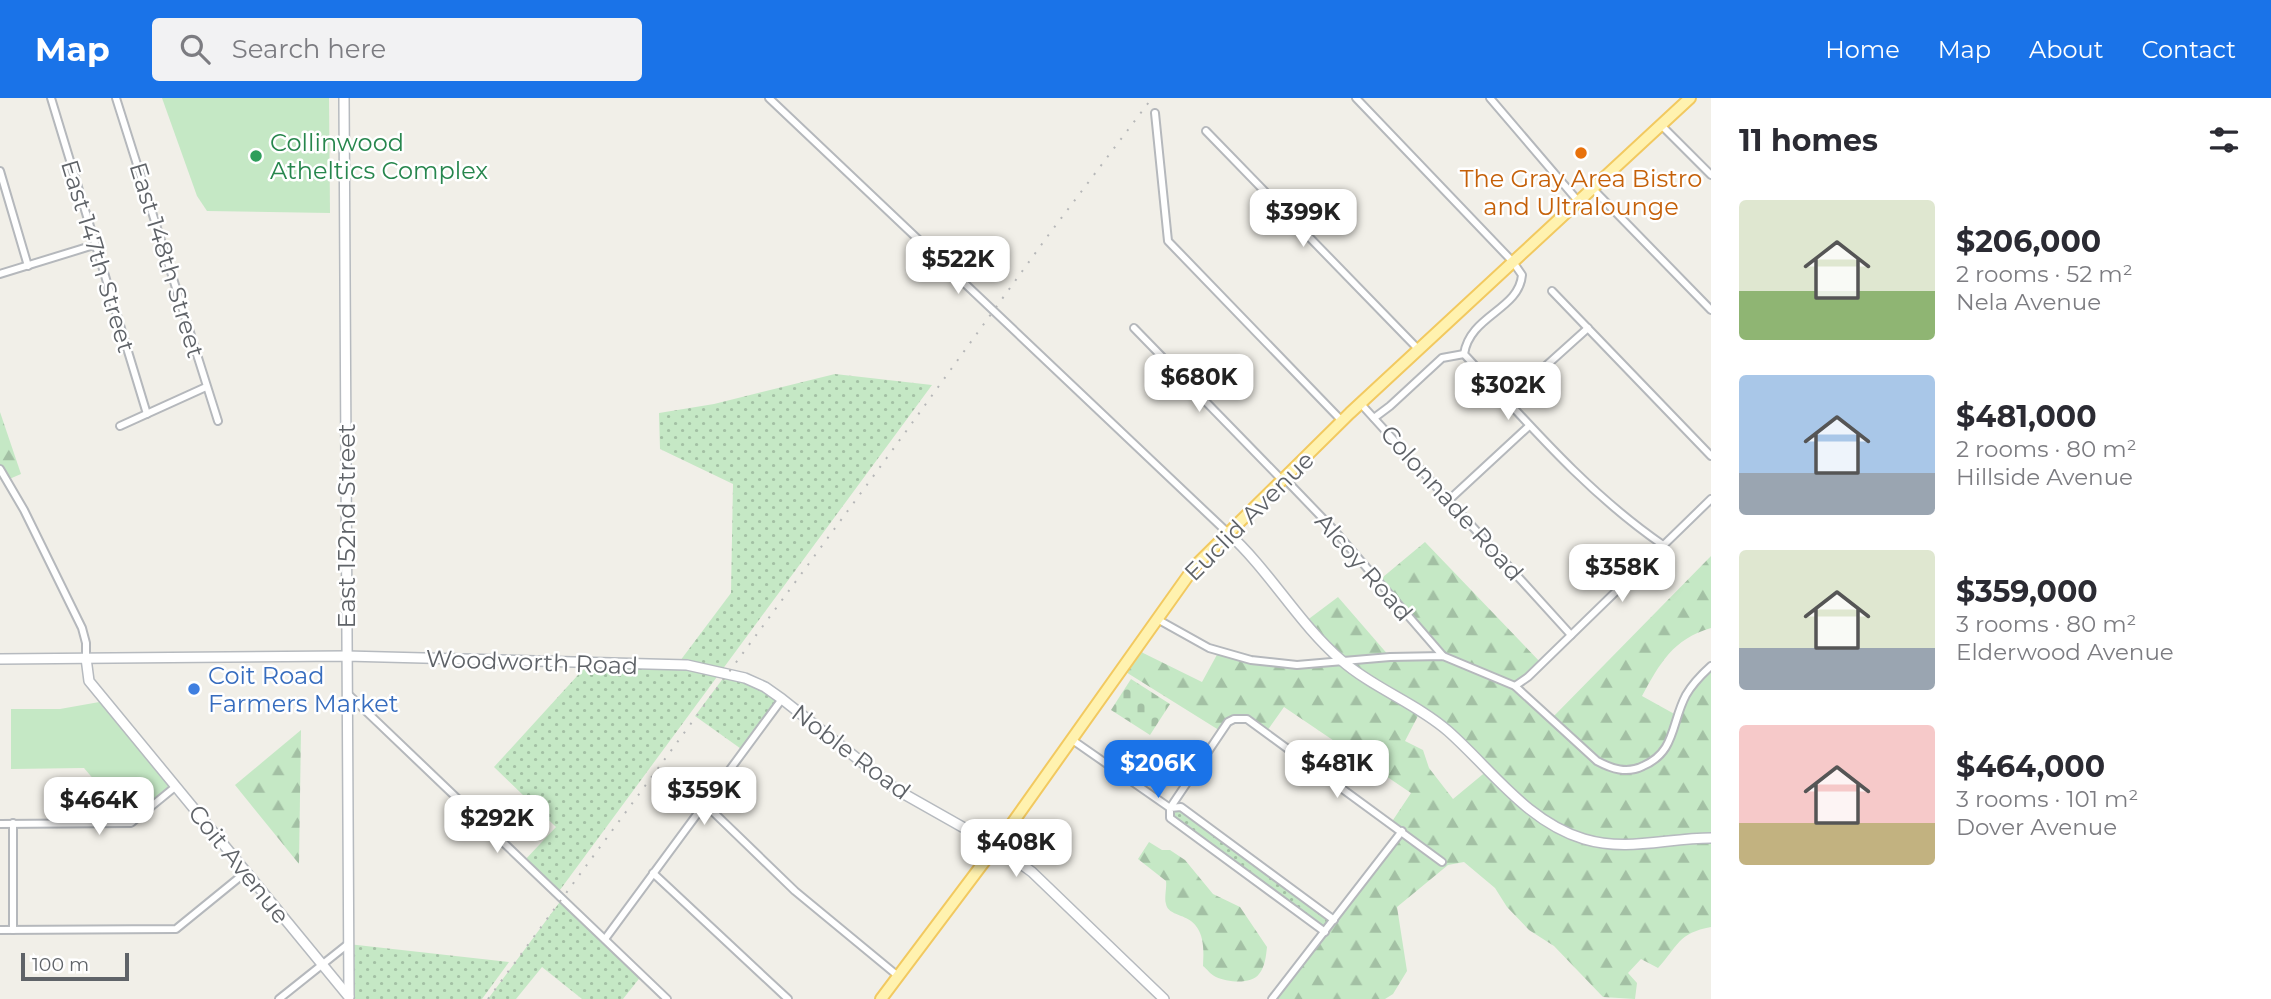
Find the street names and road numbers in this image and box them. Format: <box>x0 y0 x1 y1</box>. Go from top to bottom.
street label: East 147th Street <box>55 156 141 356</box>
street label: East 148th Street <box>124 159 211 361</box>
street label: Colonnade Road <box>1374 419 1530 587</box>
street label: East 152nd Street <box>332 423 361 628</box>
street label: Euclid Avenue <box>1178 445 1320 587</box>
street label: Alcoy Road <box>1309 507 1419 627</box>
street label: Woodworth Road <box>425 644 639 680</box>
street label: Noble Road <box>786 698 916 806</box>
street label: Coit Avenue <box>182 799 296 929</box>

